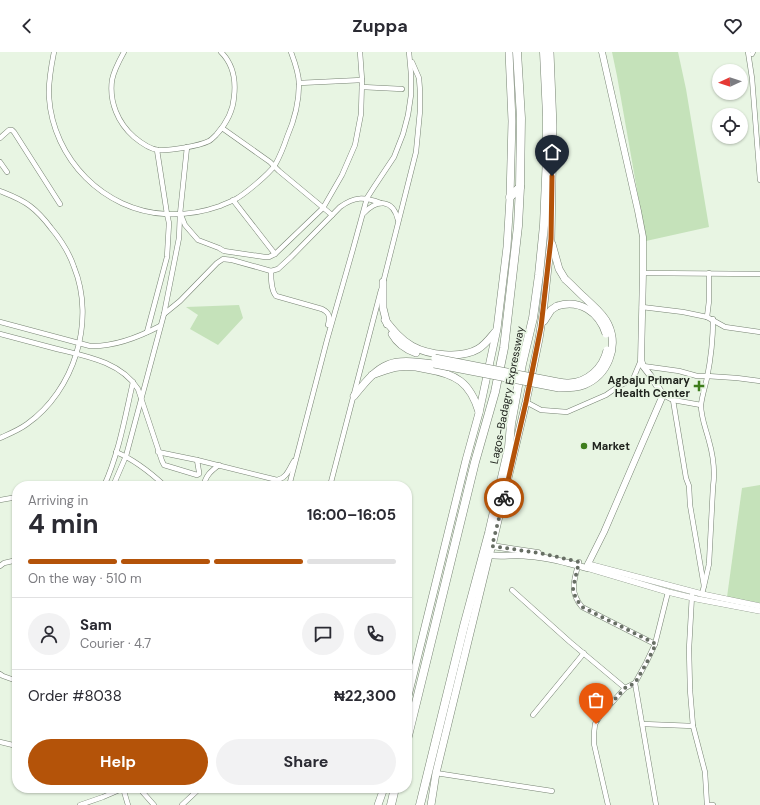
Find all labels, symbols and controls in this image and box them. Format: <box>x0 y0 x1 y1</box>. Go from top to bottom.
text: Zuppa <box>352 14 408 38</box>
icon: back <box>16 15 38 37</box>
icon: heart <box>722 15 744 37</box>
north arrow <box>712 64 748 100</box>
map controls <box>712 64 748 144</box>
button: locate <box>712 108 748 144</box>
pin <box>535 135 569 176</box>
icon: home <box>541 141 563 163</box>
street label: Lagos-Badagry Expressway <box>487 325 527 465</box>
place label: Agbaju Primary Health Center <box>607 373 690 400</box>
marker: Agbaju Primary Health Center <box>693 380 705 392</box>
place label: Market <box>592 439 630 453</box>
marker: Market <box>579 441 589 451</box>
courier <box>484 478 524 518</box>
icon: bike <box>493 487 515 509</box>
text: Arriving in <box>28 492 88 509</box>
text: 16:00–16:05 <box>307 505 396 525</box>
text: 4 min <box>28 507 99 541</box>
text: On the way · 510 m <box>28 570 142 587</box>
button: person <box>28 613 70 655</box>
button: chat <box>302 613 344 655</box>
button: phone <box>354 613 396 655</box>
text: Sam <box>80 615 112 635</box>
text: Courier · 4.7 <box>80 635 151 652</box>
pin <box>579 683 613 724</box>
text: Order #8038 <box>28 686 122 706</box>
text: ₦22,300 <box>334 686 396 706</box>
icon: bag <box>585 689 607 711</box>
button: Help <box>28 739 208 785</box>
button: Share <box>216 739 396 785</box>

